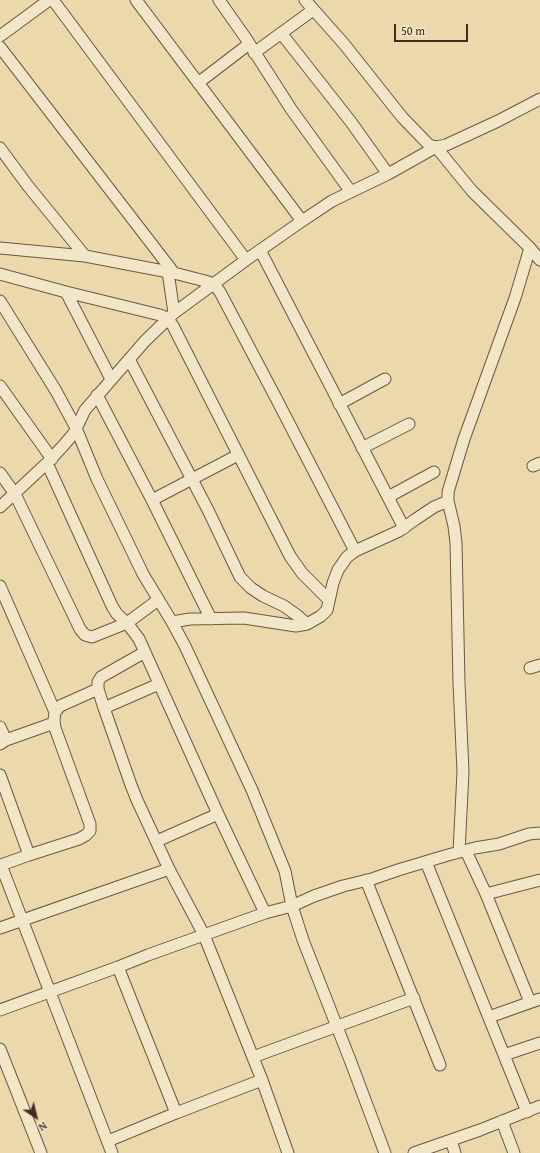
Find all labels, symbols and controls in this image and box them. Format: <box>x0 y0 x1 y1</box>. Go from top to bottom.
scale bar <box>396 16 470 42</box>
text: 50 m <box>401 22 425 39</box>
north arrow <box>16 1097 56 1137</box>
text: N <box>35 1118 50 1135</box>

